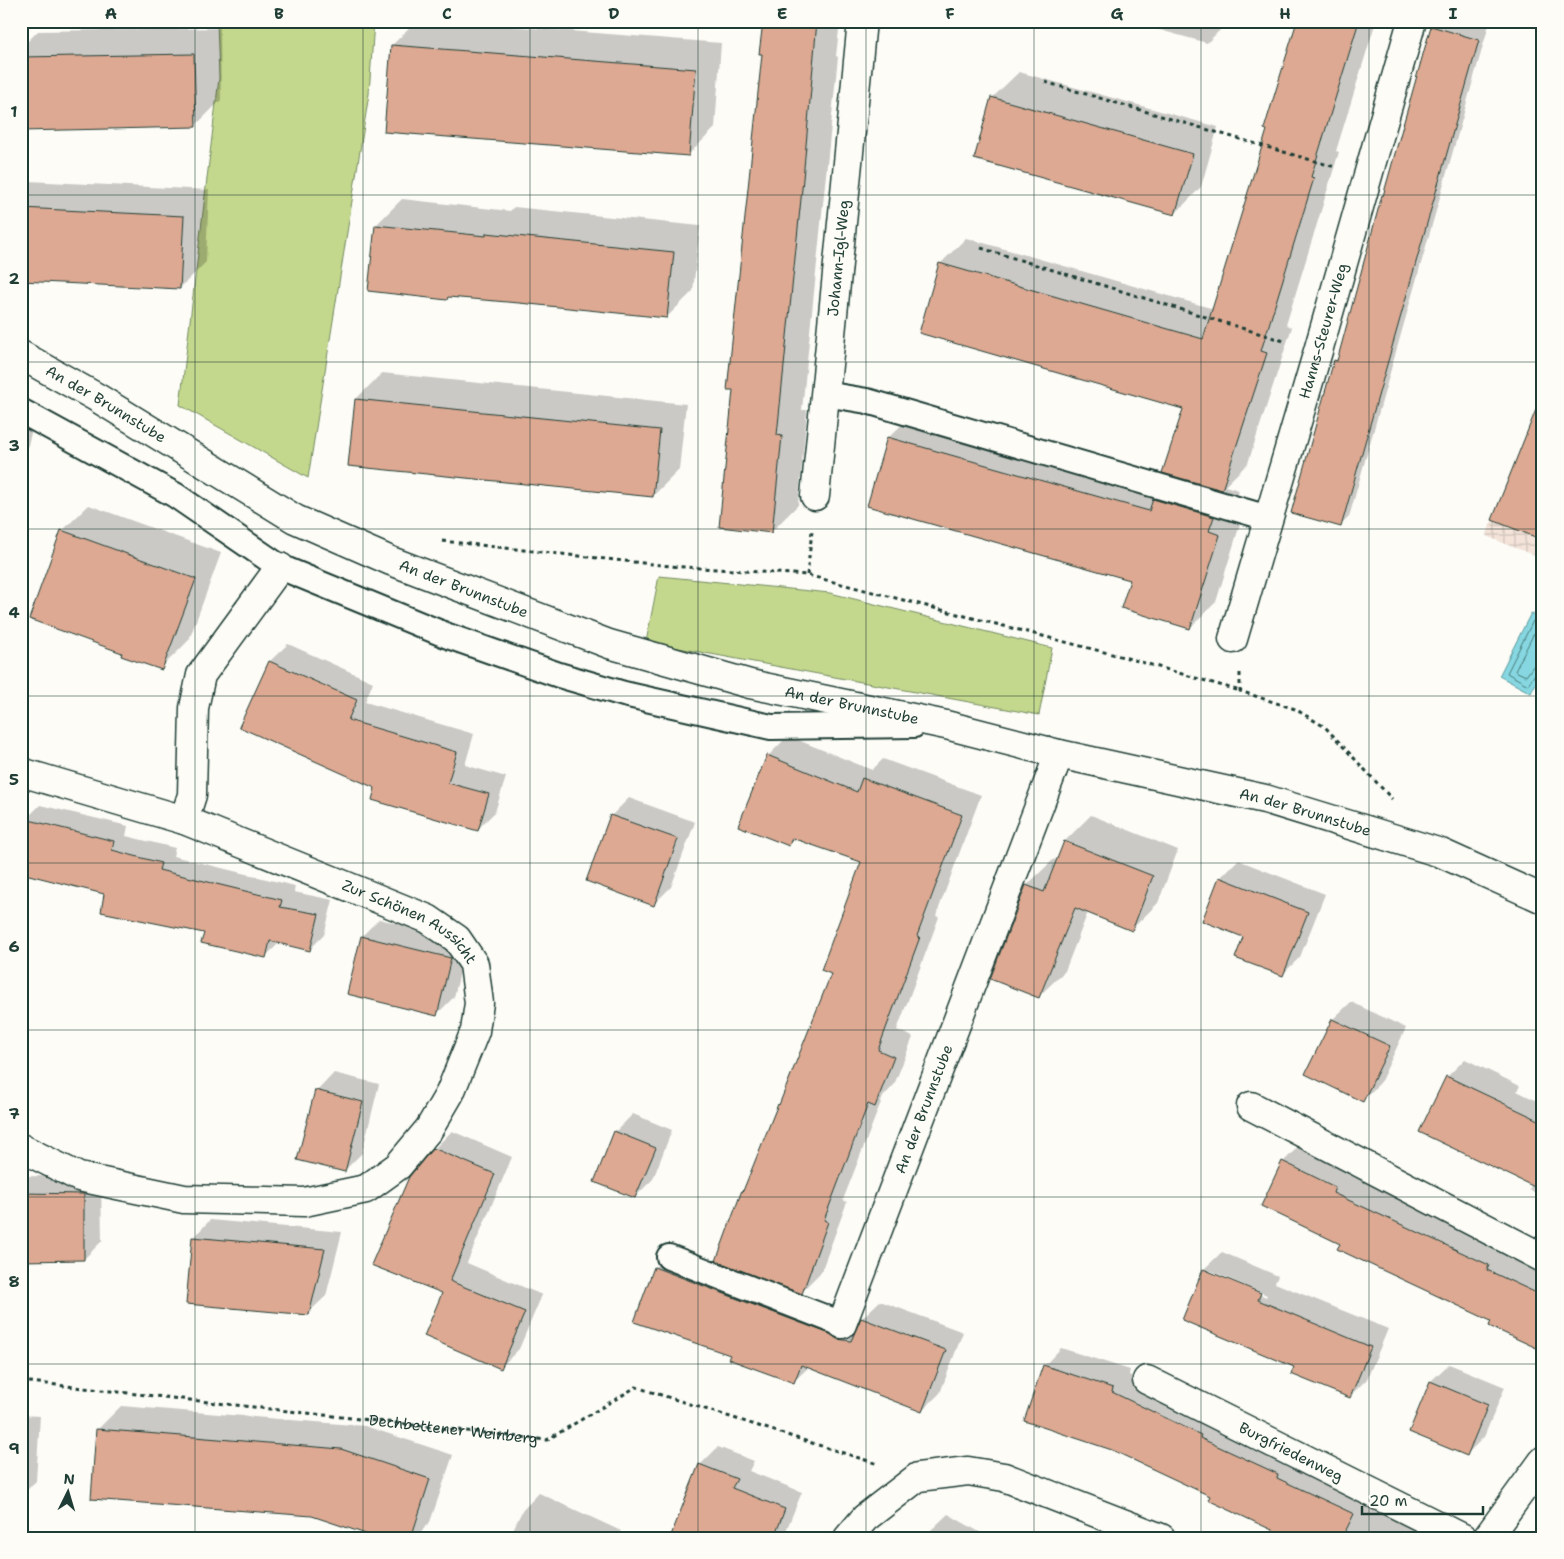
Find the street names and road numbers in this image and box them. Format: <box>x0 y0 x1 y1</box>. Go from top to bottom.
street label: Johann-Igl-Weg <box>823 199 854 318</box>
street label: Hanns-Steurer-Weg <box>1294 261 1353 401</box>
street label: An der Brunnstube <box>42 361 170 448</box>
street label: An der Brunnstube <box>396 555 531 622</box>
street label: An der Brunnstube <box>783 682 921 729</box>
street label: An der Brunnstube <box>1237 784 1374 841</box>
street label: Zur Schönen Aussicht <box>339 875 481 968</box>
street label: An der Brunnstube <box>890 1042 957 1176</box>
street label: Dechbettener Weinberg <box>368 1410 539 1449</box>
street label: Burgfriedenweg <box>1235 1418 1347 1486</box>

